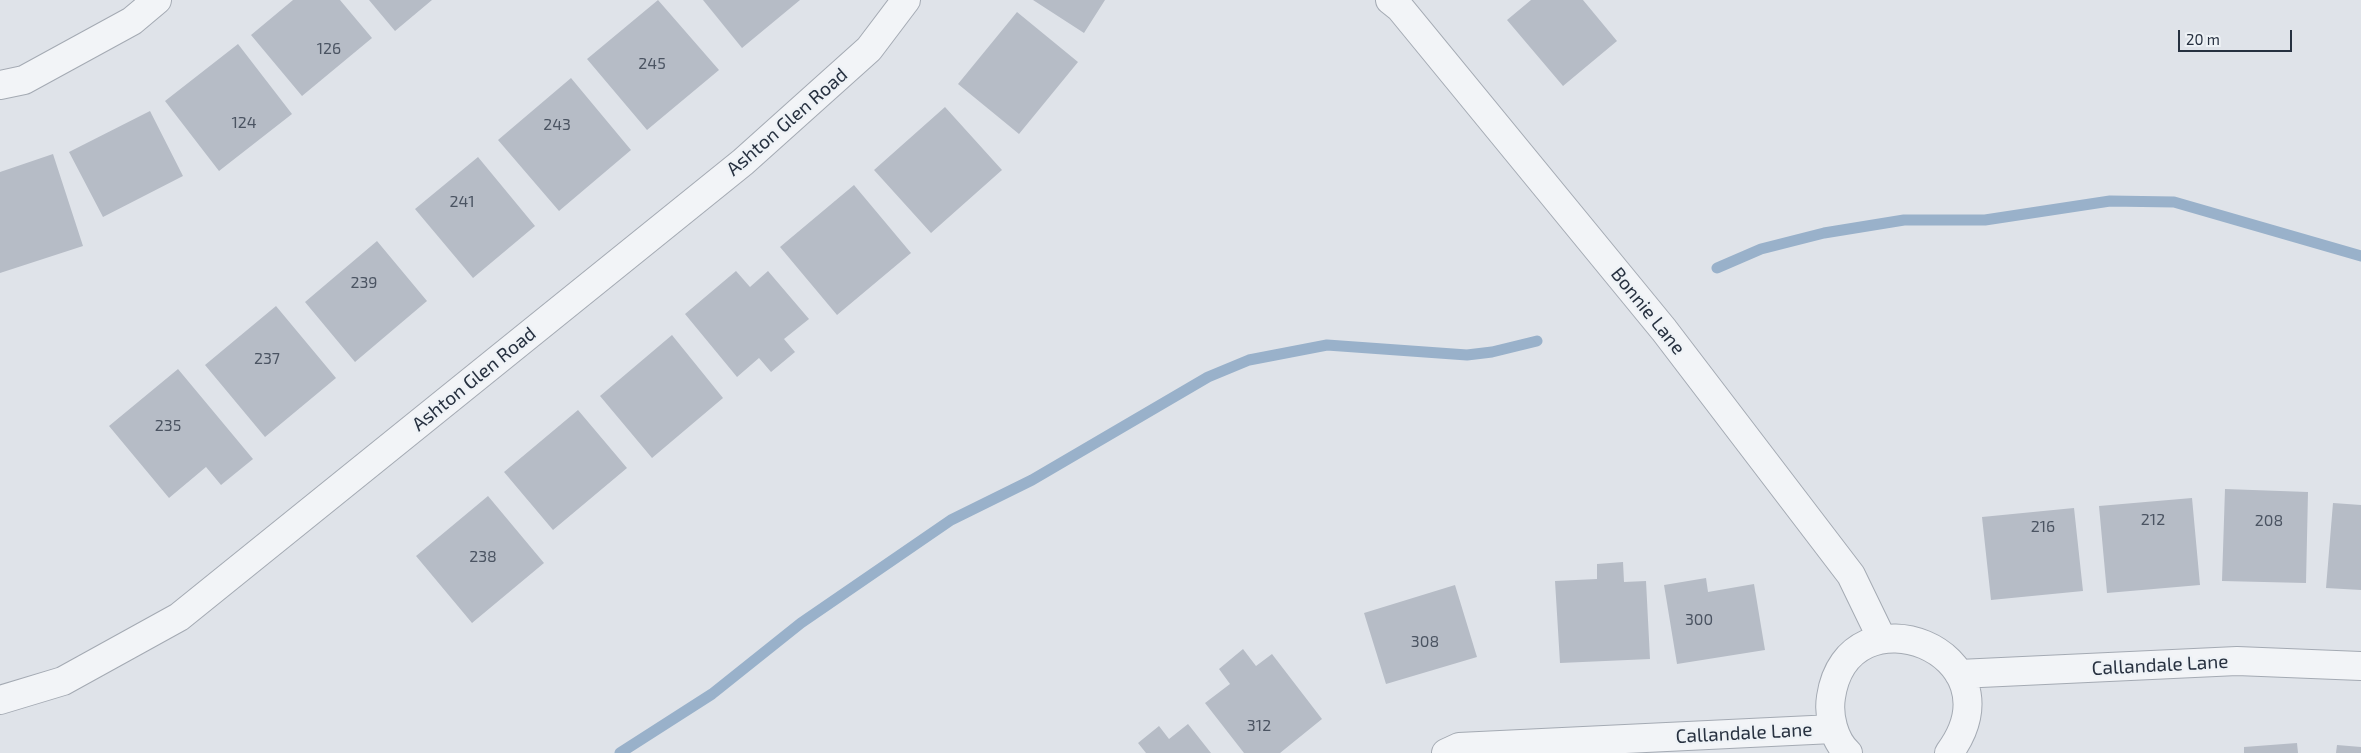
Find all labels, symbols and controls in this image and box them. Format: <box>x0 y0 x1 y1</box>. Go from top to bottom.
scale bar <box>2181 20 2295 52</box>
text: 20 m <box>2186 30 2220 48</box>
house number: 126 <box>317 39 341 59</box>
house number: 245 <box>638 54 666 74</box>
street label: Ashton Glen Road <box>722 63 852 181</box>
house number: 124 <box>231 113 257 133</box>
house number: 243 <box>543 115 571 135</box>
house number: 241 <box>449 192 475 212</box>
street label: Bonnie Lane <box>1606 263 1690 359</box>
house number: 239 <box>350 273 378 293</box>
street label: Ashton Glen Road <box>408 322 540 436</box>
house number: 237 <box>254 349 280 369</box>
house number: 235 <box>155 416 181 436</box>
house number: 212 <box>2141 510 2165 530</box>
house number: 208 <box>2255 511 2283 531</box>
house number: 216 <box>2031 517 2055 537</box>
house number: 238 <box>469 547 497 567</box>
house number: 300 <box>1685 610 1713 630</box>
house number: 308 <box>1411 632 1439 652</box>
street label: Callandale Lane <box>2091 650 2229 680</box>
house number: 312 <box>1247 716 1271 736</box>
street label: Callandale Lane <box>1675 718 1813 748</box>

